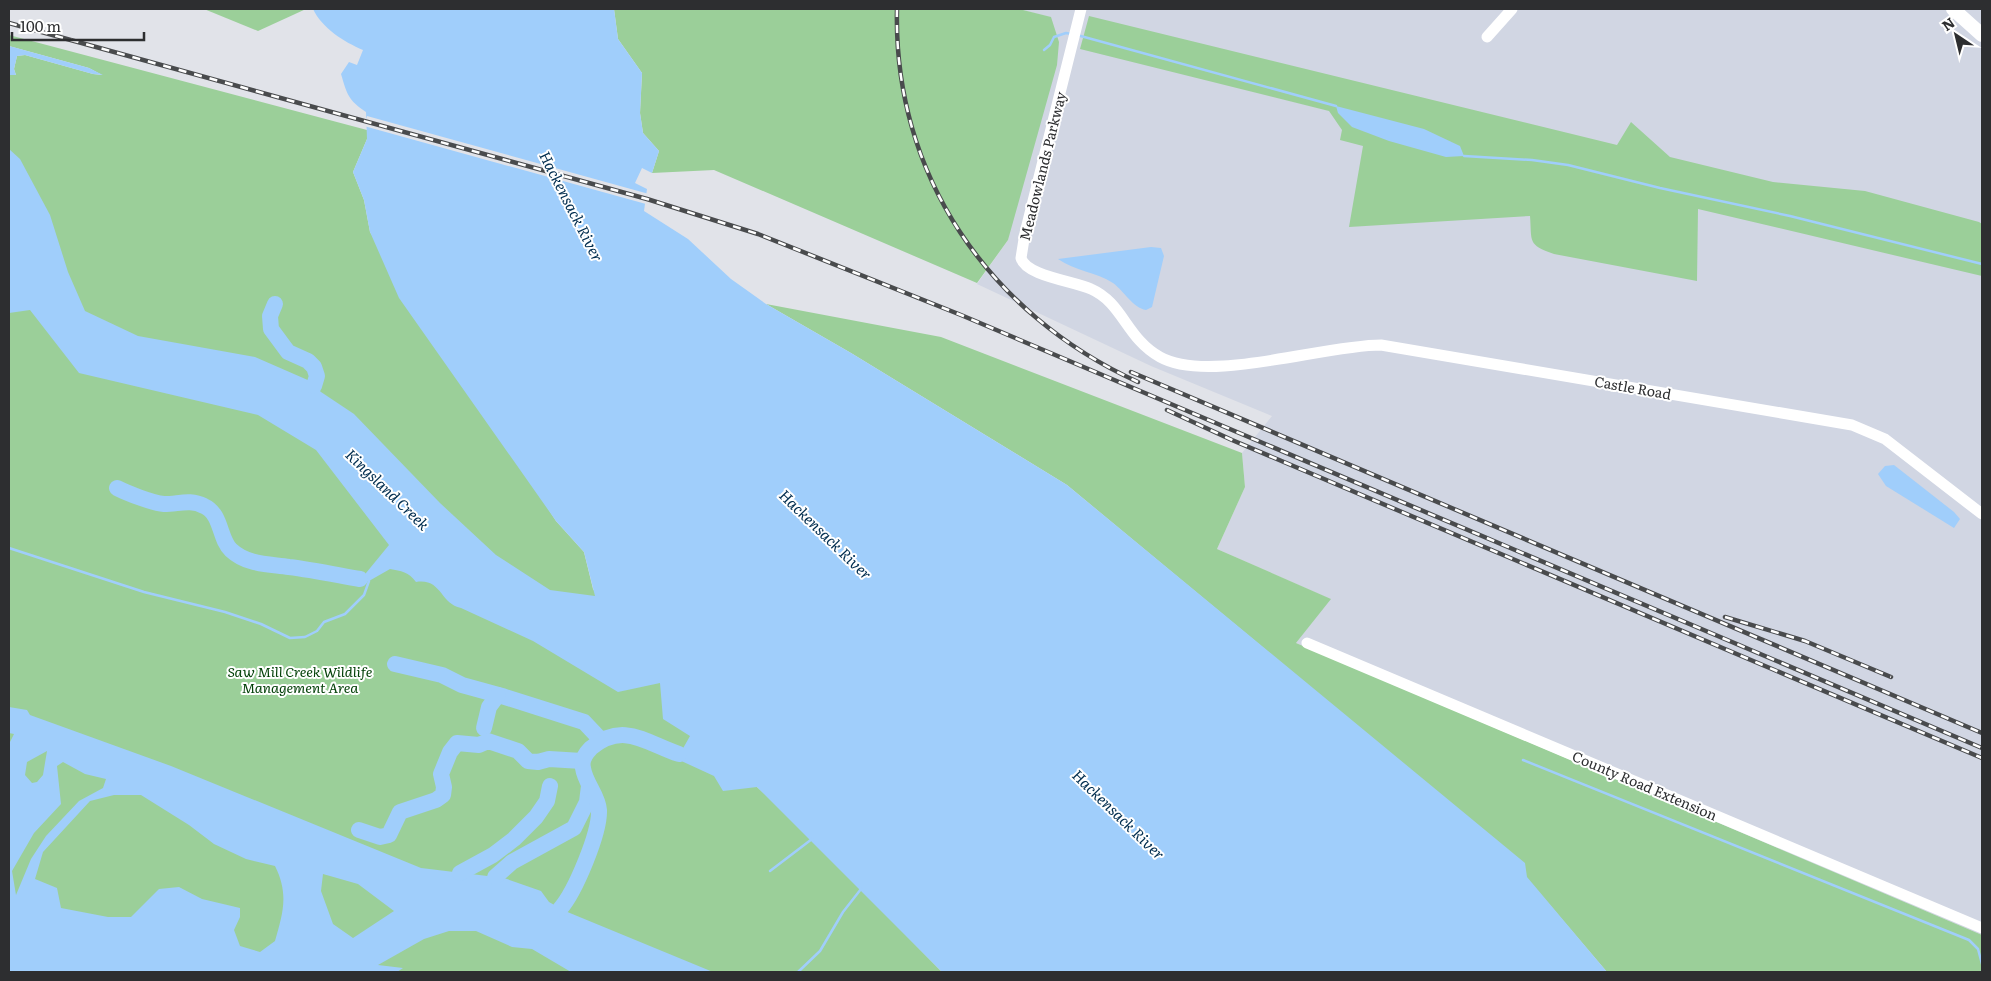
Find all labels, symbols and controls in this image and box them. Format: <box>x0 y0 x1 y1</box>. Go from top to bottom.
scale bar <box>12 10 145 42</box>
north arrow <box>1931 10 1981 60</box>
text: N <box>1937 12 1959 35</box>
text: 100 m <box>20 14 61 37</box>
street label: Meadowlands Parkway <box>1014 88 1070 243</box>
water label: Hackensack River <box>534 147 610 265</box>
street label: Castle Road <box>1593 370 1673 404</box>
water label: Kingsland Creek <box>341 443 436 536</box>
water label: Hackensack River <box>774 484 878 584</box>
park label: Saw Mill Creek Wildlife Management Area <box>228 661 373 697</box>
street label: County Road Extension <box>1569 745 1721 825</box>
water label: Hackensack River <box>1067 764 1171 864</box>

